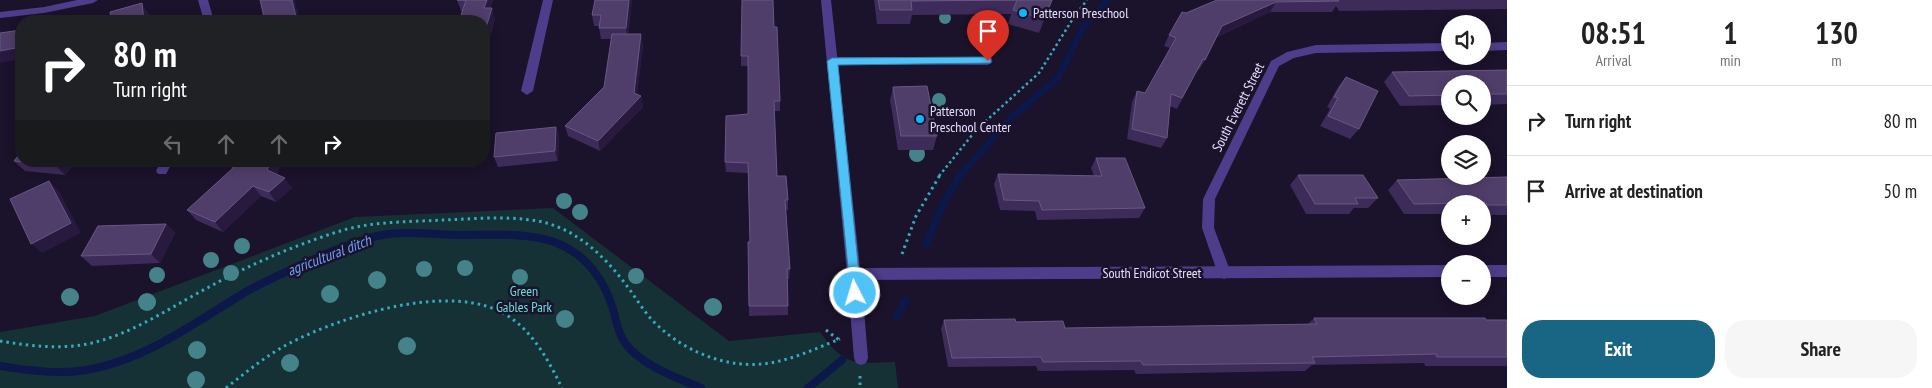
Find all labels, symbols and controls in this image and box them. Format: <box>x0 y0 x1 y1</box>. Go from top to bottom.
place label: Patterson Preschool <box>1033 4 1129 22</box>
marker: Patterson Preschool <box>1017 7 1029 19</box>
pin <box>967 10 1009 61</box>
text: 08:51 <box>1581 13 1646 52</box>
text: 1 <box>1723 13 1738 52</box>
text: 130 <box>1815 13 1858 52</box>
map controls <box>1441 15 1491 305</box>
button: sound <box>1441 15 1491 65</box>
icon: arrive <box>974 17 1002 45</box>
text: 80 m <box>113 31 177 77</box>
icon: right <box>30 35 95 100</box>
text: Arrival <box>1595 50 1632 70</box>
text: min <box>1720 50 1741 70</box>
text: m <box>1831 50 1842 70</box>
street label: South Everett Street <box>1208 59 1268 155</box>
text: Turn right <box>113 75 187 103</box>
button: search <box>1441 75 1491 125</box>
place label: Patterson Preschool Center <box>930 102 1011 136</box>
icon: right <box>1522 107 1550 135</box>
text: Turn right <box>1565 109 1631 133</box>
text: 80 m <box>1884 109 1917 133</box>
marker: Patterson Preschool Center <box>914 113 926 125</box>
icon: left <box>159 130 187 158</box>
icon: ahead <box>212 130 240 158</box>
icon: ahead <box>265 130 293 158</box>
icon: right <box>318 130 346 158</box>
button: layers <box>1441 135 1491 185</box>
icon: arrive <box>1522 177 1550 205</box>
text: Arrive at destination <box>1565 179 1703 203</box>
text: 50 m <box>1884 179 1917 203</box>
button: + <box>1441 195 1491 245</box>
water label: agricultural ditch <box>284 230 375 280</box>
button: − <box>1441 255 1491 305</box>
street label: South Endicot Street <box>1103 264 1202 282</box>
position arrow <box>828 266 880 318</box>
park label: Green Gables Park <box>496 282 553 316</box>
button: Exit <box>1522 320 1715 378</box>
button: Share <box>1725 320 1917 378</box>

